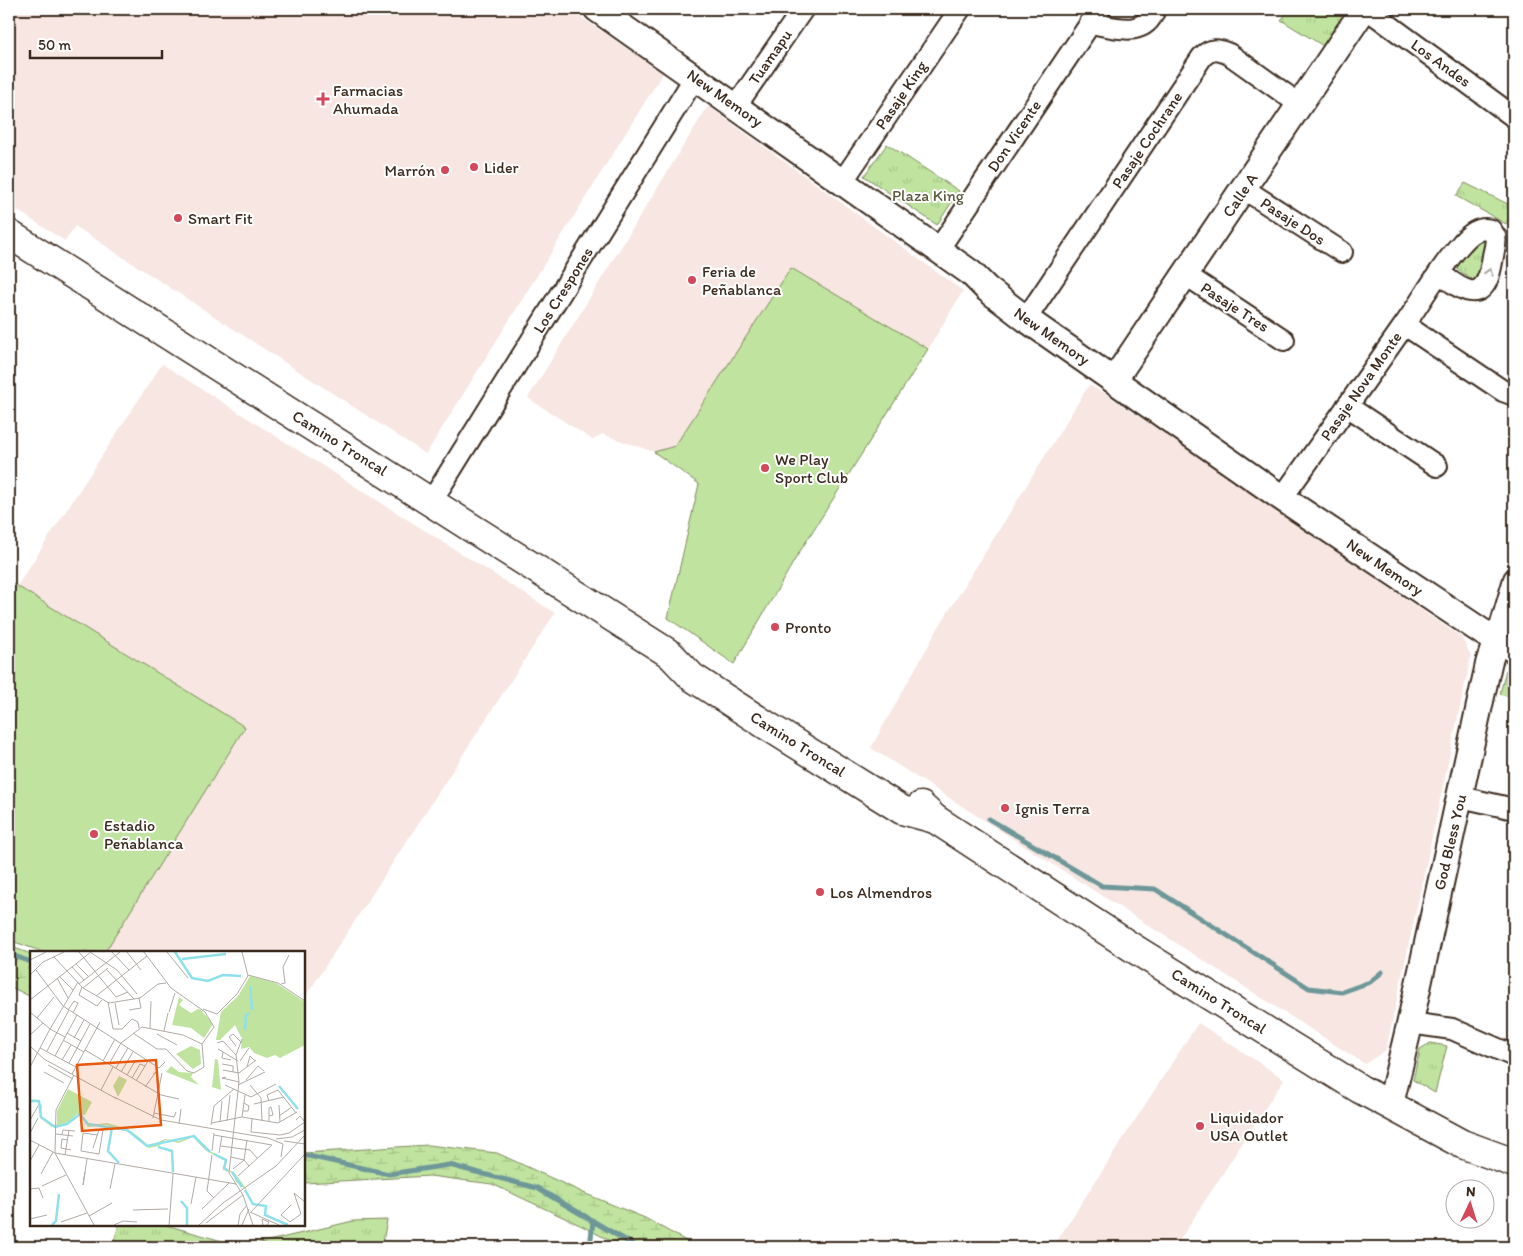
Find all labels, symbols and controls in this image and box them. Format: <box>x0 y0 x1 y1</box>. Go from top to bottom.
street label: Tuamapu <box>744 26 796 88</box>
scale bar <box>30 28 162 60</box>
street label: Los Andes <box>1407 35 1475 91</box>
text: 50 m <box>38 36 71 54</box>
street label: Pasaje King <box>871 56 931 133</box>
street label: New Memory <box>683 65 767 131</box>
place label: Farmacias Ahumada <box>333 81 403 118</box>
street label: Pasaje Cochrane <box>1108 88 1186 192</box>
marker: Farmacias Ahumada <box>317 93 329 105</box>
street label: Don Vicente <box>983 96 1045 176</box>
place label: Lider <box>484 158 519 177</box>
place label: Marrón <box>384 161 435 180</box>
marker: Lider <box>468 161 480 173</box>
marker: Marrón <box>439 164 451 176</box>
street label: Calle A <box>1218 169 1262 221</box>
park label: Plaza King <box>892 186 965 205</box>
street label: Pasaje Dos <box>1257 193 1329 249</box>
place label: Smart Fit <box>188 209 253 228</box>
marker: Smart Fit <box>172 212 184 224</box>
street label: Los Crespones <box>529 243 597 337</box>
place label: Feria de Peñablanca <box>702 262 782 299</box>
one-way arrow <box>1484 268 1494 277</box>
marker: Feria de Peñablanca <box>686 274 698 286</box>
street label: Pasaje Tres <box>1197 278 1273 336</box>
street label: New Memory <box>1010 303 1094 369</box>
street label: Pasaje Nova Monte <box>1316 328 1406 444</box>
street label: Camino Troncal <box>289 406 392 480</box>
place label: We Play Sport Club <box>775 450 848 487</box>
marker: We Play Sport Club <box>759 462 771 474</box>
street label: New Memory <box>1343 534 1427 600</box>
place label: Pronto <box>785 618 831 637</box>
marker: Pronto <box>769 621 781 633</box>
street label: Camino Troncal <box>747 707 850 781</box>
street label: God Bless You <box>1430 792 1470 892</box>
place label: Ignis Terra <box>1015 799 1091 818</box>
marker: Ignis Terra <box>999 802 1011 814</box>
place label: Estadio Peñablanca <box>104 816 184 853</box>
marker: Estadio Peñablanca <box>88 828 100 840</box>
place label: Los Almendros <box>830 883 932 902</box>
marker: Los Almendros <box>814 886 826 898</box>
inset map <box>30 951 305 1226</box>
street label: Camino Troncal <box>1168 964 1271 1038</box>
place label: Liquidador USA Outlet <box>1210 1108 1288 1145</box>
marker: Liquidador USA Outlet <box>1194 1120 1206 1132</box>
north arrow <box>1446 1178 1496 1228</box>
text: N <box>1466 1183 1476 1200</box>

